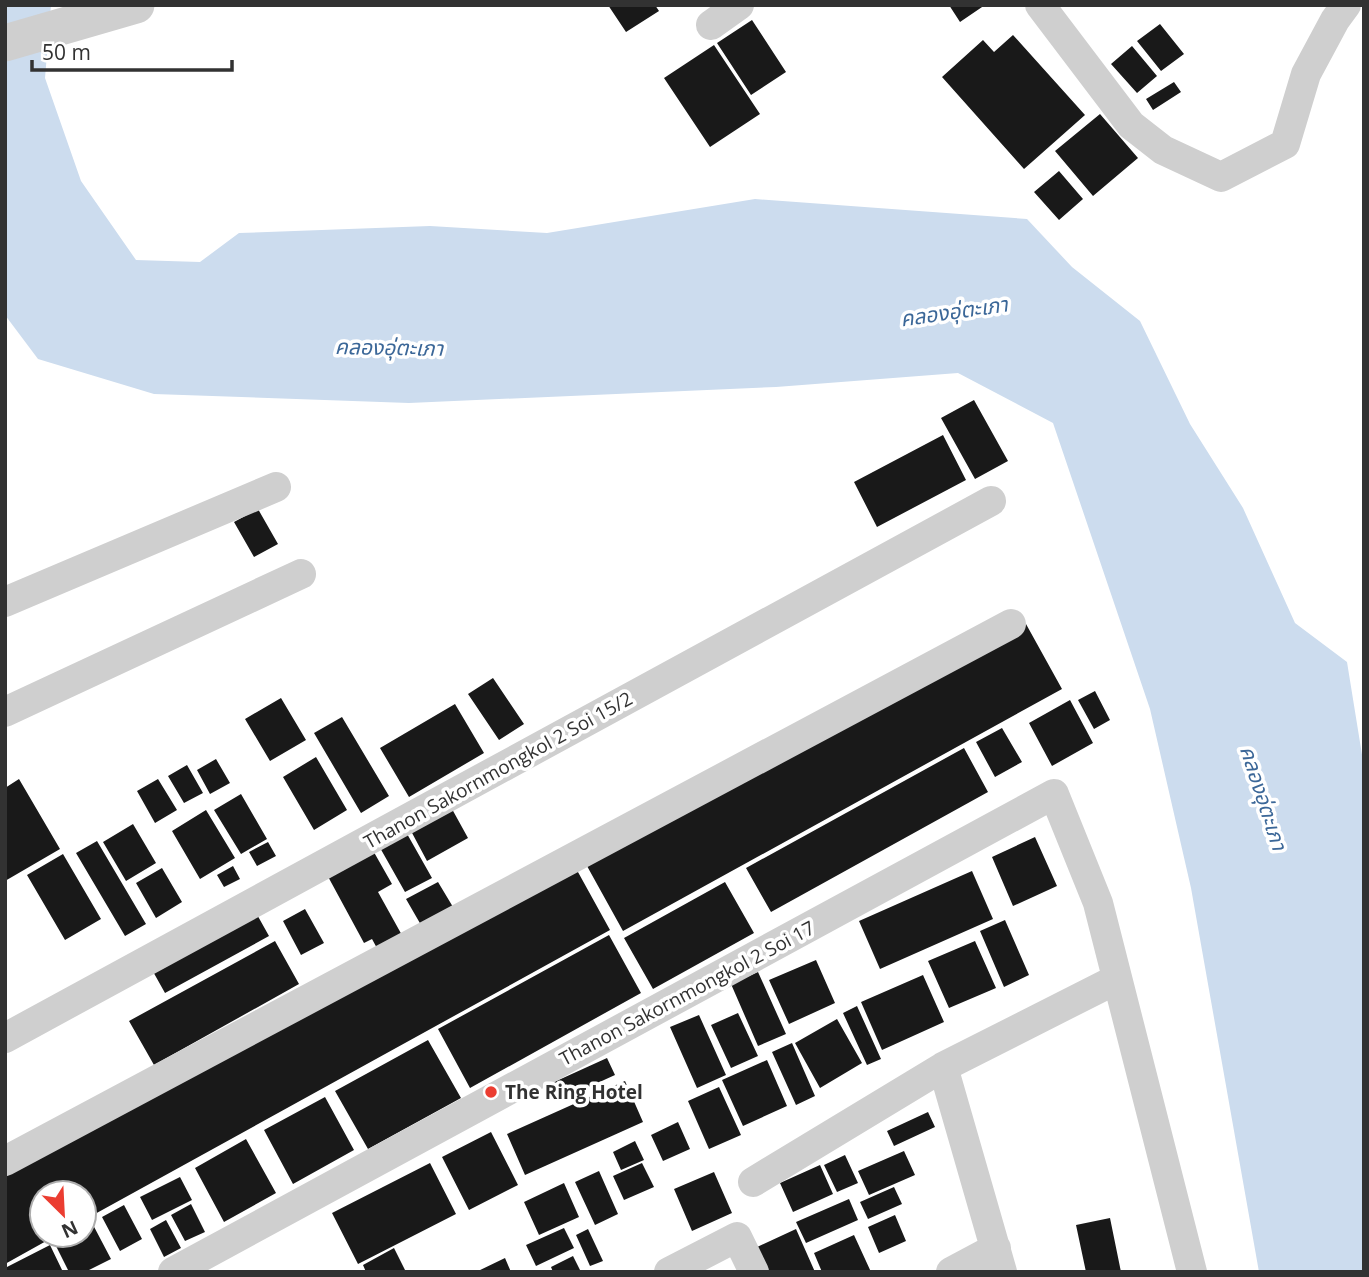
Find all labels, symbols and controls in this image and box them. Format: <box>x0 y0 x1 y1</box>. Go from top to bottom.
scale bar <box>32 28 231 72</box>
text: 50 m <box>42 38 91 66</box>
water label: คลองอุ่ตะเภา <box>898 289 1011 332</box>
water label: คลองอุ่ตะเภา <box>335 332 445 362</box>
street label: Thanon Sakornmongkol 2 Soi 15/2 <box>359 685 637 855</box>
water label: คลองอุ่ตะเภา <box>1234 742 1294 855</box>
street label: Thanon Sakornmongkol 2 Soi 17 <box>555 915 819 1071</box>
place label: The Ring Hotel <box>505 1079 643 1105</box>
marker: The Ring Hotel <box>483 1084 499 1100</box>
north arrow <box>28 1179 98 1249</box>
text: N <box>58 1215 82 1245</box>

